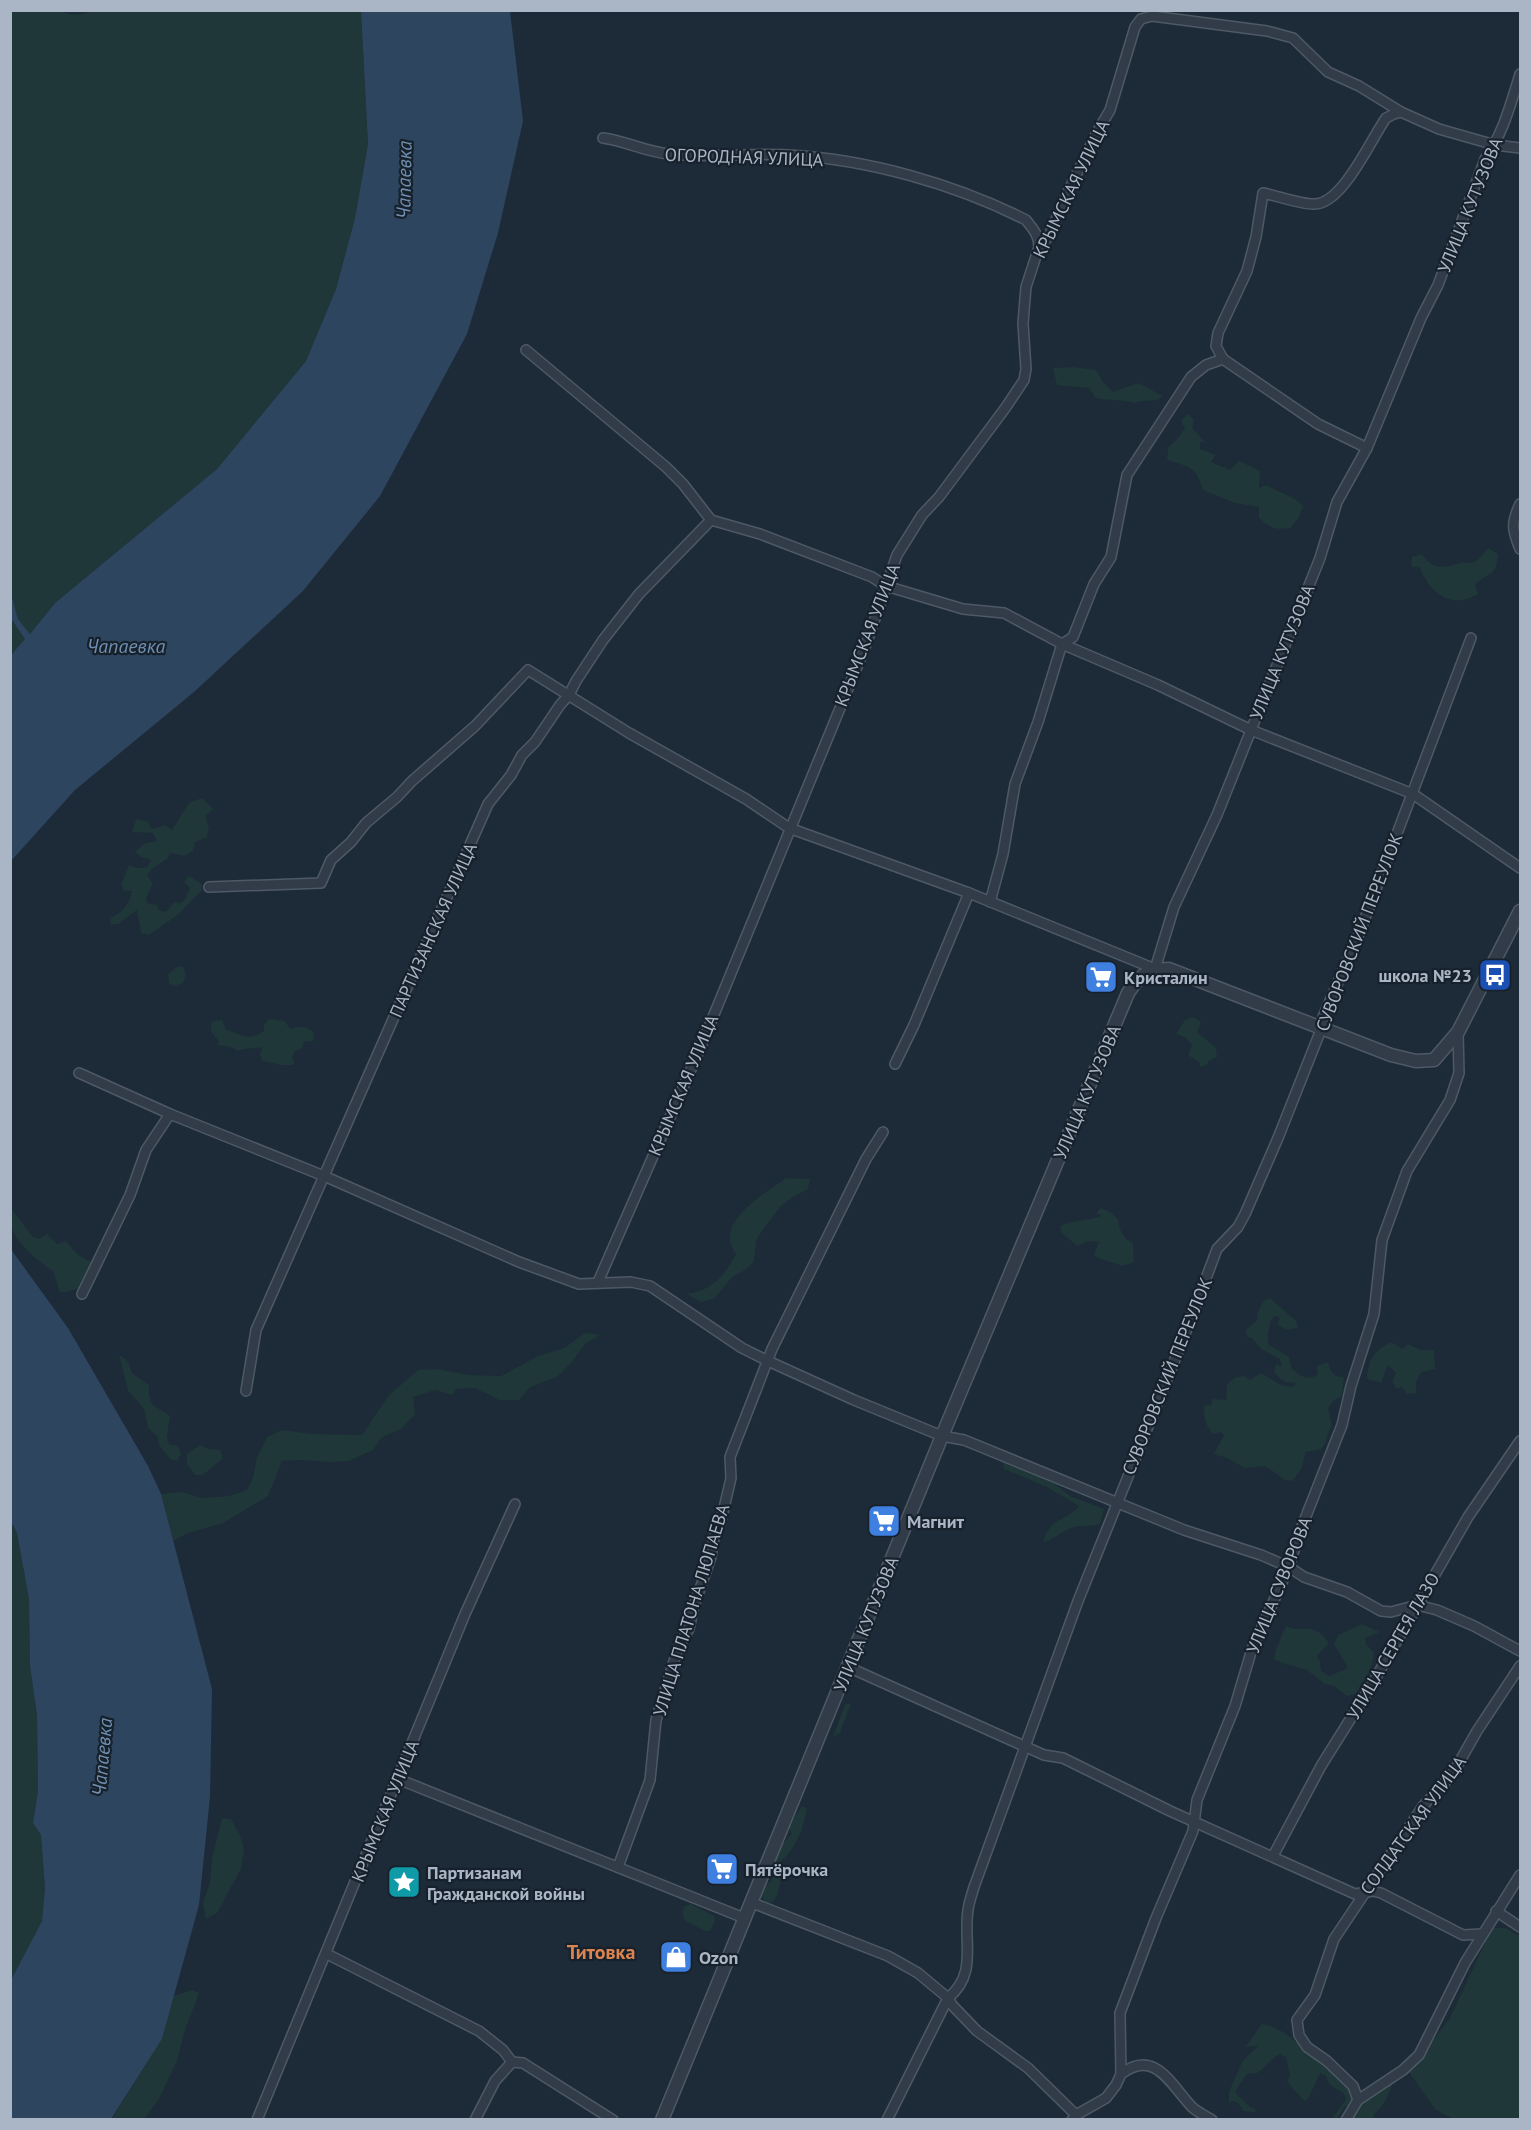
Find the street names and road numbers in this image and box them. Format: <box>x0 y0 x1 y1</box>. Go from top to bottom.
street label: КРЫМСКАЯ УЛИЦА <box>1028 116 1115 262</box>
street label: УЛИЦА КУТУЗОВА <box>1432 134 1508 276</box>
street label: ОГОРОДНАЯ УЛИЦА <box>664 143 824 171</box>
street label: КРЫМСКАЯ УЛИЦА <box>829 560 905 710</box>
street label: УЛИЦА КУТУЗОВА <box>1244 581 1320 723</box>
street label: СУВОРОВСКИЙ ПЕРЕУЛОК <box>1310 829 1408 1035</box>
street label: ПАРТИЗАНСКАЯ УЛИЦА <box>384 839 482 1021</box>
street label: КРЫМСКАЯ УЛИЦА <box>643 1010 723 1159</box>
street label: УЛИЦА КУТУЗОВА <box>1048 1021 1126 1163</box>
street label: СУВОРОВСКИЙ ПЕРЕУЛОК <box>1117 1274 1217 1478</box>
street label: УЛИЦА ПЛАТОНА ЛЮПАЕВА <box>648 1501 734 1719</box>
street label: УЛИЦА СУВОРОВА <box>1241 1513 1317 1657</box>
street label: УЛИЦА КУТУЗОВА <box>828 1553 904 1695</box>
street label: УЛИЦА СЕРГЕЯ ЛАЗО <box>1342 1568 1444 1724</box>
street label: КРЫМСКАЯ УЛИЦА <box>346 1736 424 1885</box>
street label: СОЛДАТСКАЯ УЛИЦА <box>1355 1751 1471 1899</box>

